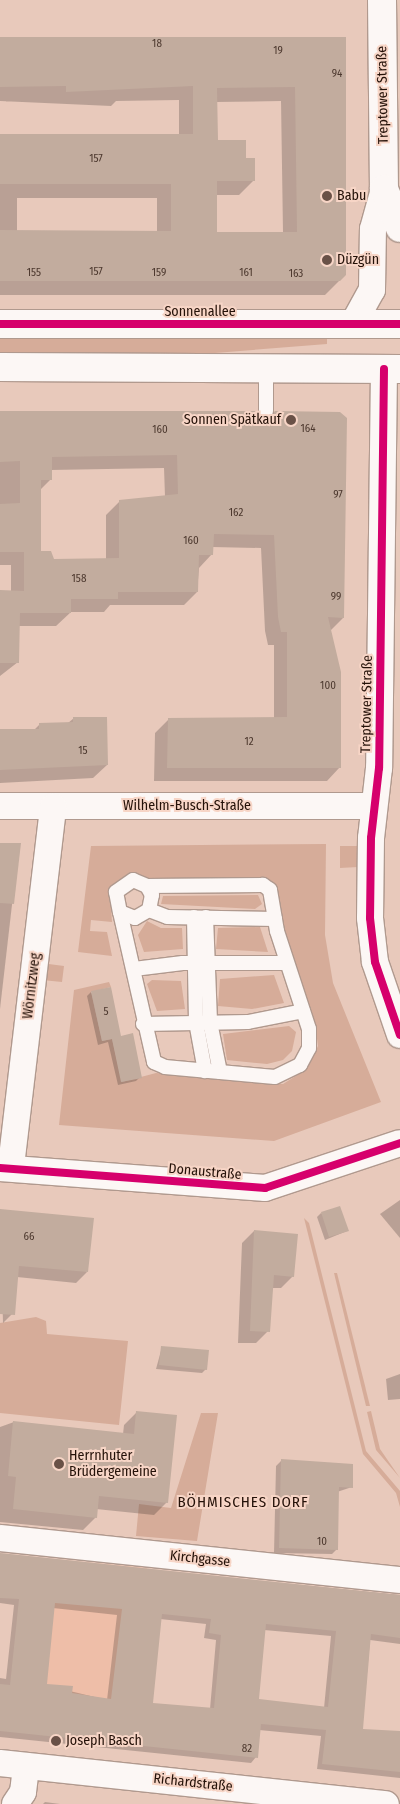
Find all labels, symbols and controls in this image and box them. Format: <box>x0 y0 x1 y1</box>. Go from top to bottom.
house number: 18 <box>152 37 162 51</box>
house number: 19 <box>273 44 283 58</box>
street label: Treptower Straße <box>374 46 392 144</box>
house number: 94 <box>332 67 342 81</box>
house number: 157 <box>89 152 103 166</box>
place label: Babu <box>337 188 366 204</box>
marker: Babu <box>321 190 333 202</box>
place label: Düzgün <box>337 252 379 268</box>
marker: Düzgün <box>321 254 333 266</box>
house number: 157 <box>89 265 103 279</box>
house number: 155 <box>27 266 41 280</box>
house number: 159 <box>152 266 166 280</box>
house number: 161 <box>239 266 253 280</box>
house number: 163 <box>289 267 303 281</box>
street label: Sonnenallee <box>164 304 236 320</box>
place label: Sonnen Spätkauf <box>184 412 281 428</box>
marker: Sonnen Spätkauf <box>285 414 297 426</box>
house number: 164 <box>300 422 316 436</box>
house number: 160 <box>152 423 168 437</box>
house number: 97 <box>333 488 343 502</box>
house number: 162 <box>229 506 243 520</box>
house number: 160 <box>183 534 199 548</box>
house number: 158 <box>72 572 86 586</box>
house number: 99 <box>331 590 341 604</box>
street label: Treptower Straße <box>358 655 376 753</box>
house number: 100 <box>320 679 336 693</box>
house number: 12 <box>244 735 254 749</box>
house number: 15 <box>78 744 88 758</box>
street label: Wilhelm-Busch-Straße <box>123 798 251 814</box>
street label: Wörnitzweg <box>20 952 44 1020</box>
house number: 5 <box>103 1005 109 1019</box>
street label: Donaustraße <box>168 1160 242 1184</box>
house number: 66 <box>24 1230 34 1244</box>
place label: Herrnhuter Brüdergemeine <box>69 1448 157 1480</box>
marker: Herrnhuter Brüdergemeine <box>53 1458 65 1470</box>
district label: BÖHMISCHES DORF <box>176 1494 310 1512</box>
house number: 10 <box>317 1535 327 1549</box>
street label: Kirchgasse <box>169 1547 231 1571</box>
place label: Joseph Basch <box>66 1733 142 1749</box>
marker: Joseph Basch <box>50 1735 62 1747</box>
house number: 82 <box>242 1742 252 1756</box>
street label: Richardstraße <box>153 1770 233 1796</box>

